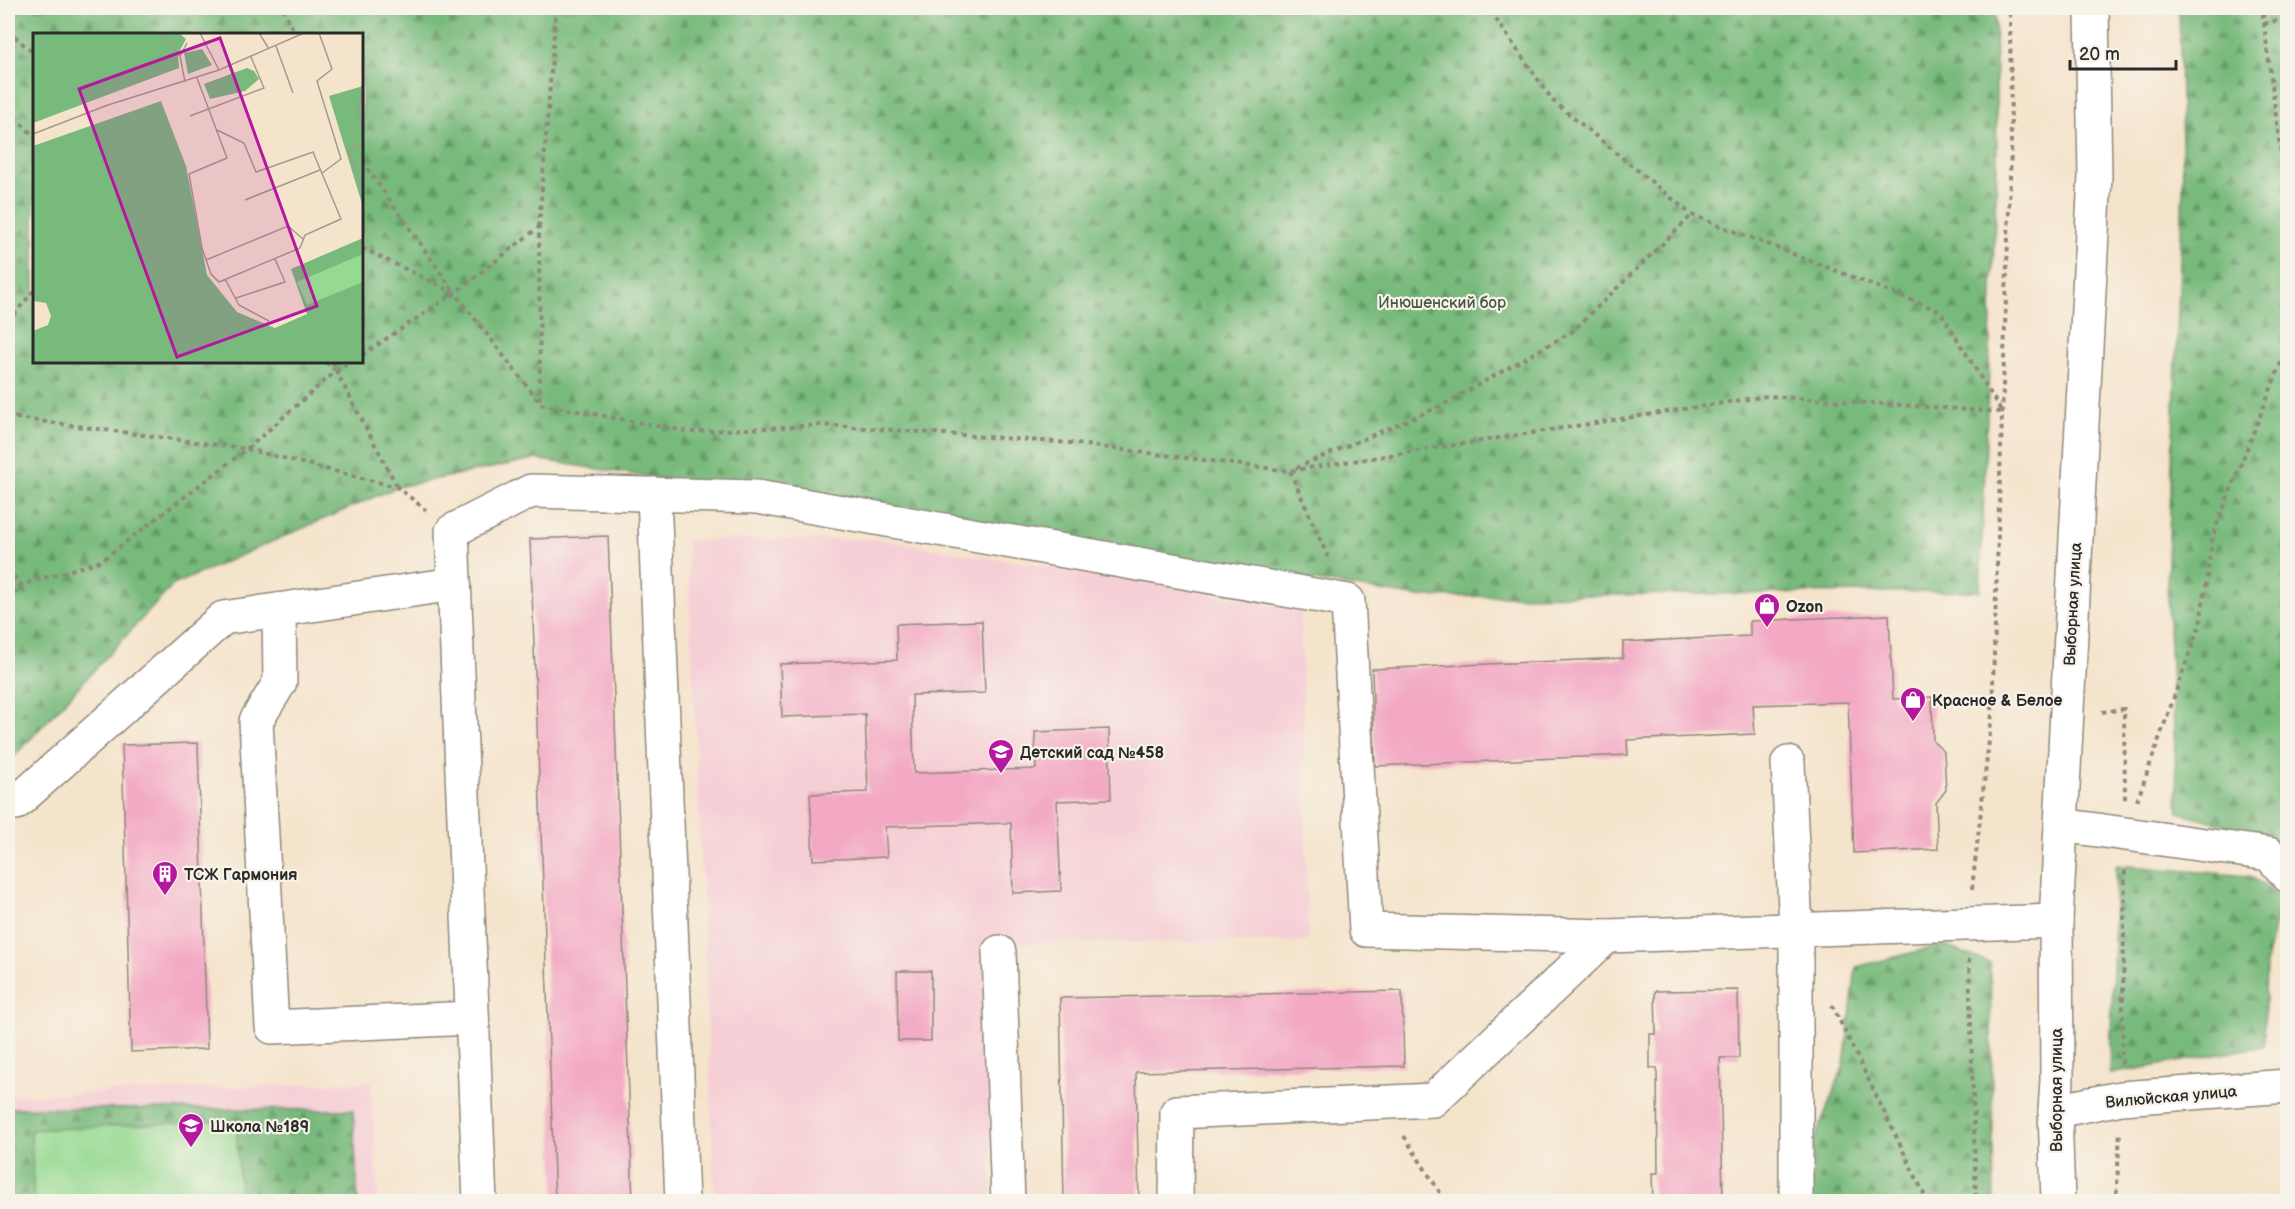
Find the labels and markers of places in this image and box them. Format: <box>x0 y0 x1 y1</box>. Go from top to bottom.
shop icon: Ozon <box>1752 591 1782 629</box>
place label: Ozon <box>1786 598 1823 617</box>
shop icon: Красное & Белое <box>1898 685 1928 723</box>
place label: Красное & Белое <box>1932 692 2063 711</box>
school or university icon: Детский сад №458 <box>986 737 1016 775</box>
place label: Детский сад №458 <box>1020 744 1164 763</box>
building icon: ТСЖ Гармония <box>150 859 180 897</box>
place label: ТСЖ Гармония <box>184 866 297 885</box>
school or university icon: Школа №189 <box>176 1111 206 1149</box>
place label: Школа №189 <box>210 1118 309 1137</box>

